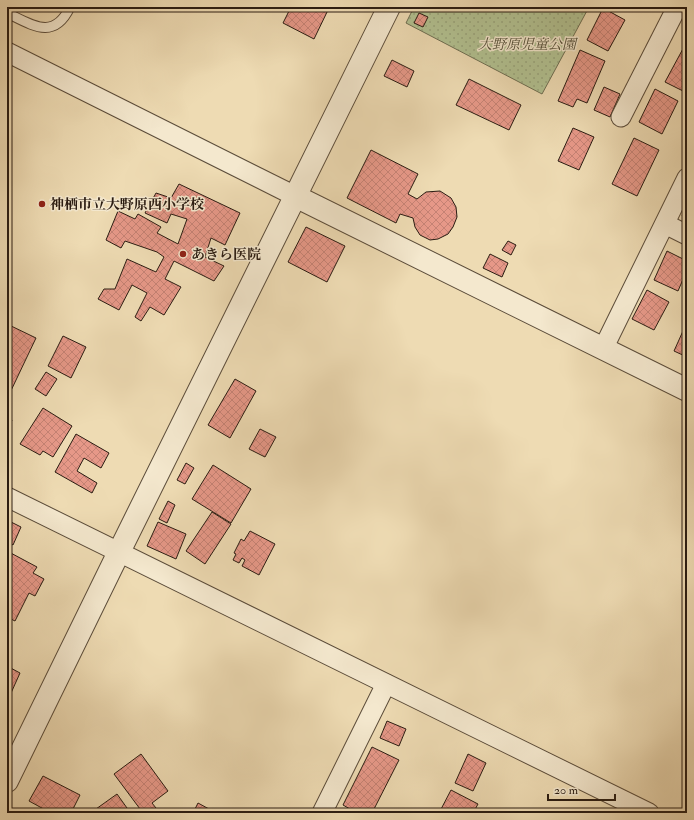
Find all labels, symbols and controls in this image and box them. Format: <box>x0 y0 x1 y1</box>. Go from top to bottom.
park label: 大野原児童公園 <box>478 36 578 53</box>
place label: 神栖市立大野原西小学校 <box>50 196 204 213</box>
marker: 神栖市立大野原西小学校 <box>37 199 47 209</box>
place label: あきら医院 <box>191 246 261 263</box>
marker: あきら医院 <box>178 249 188 259</box>
scale bar <box>548 776 615 802</box>
text: 20 m <box>554 783 579 798</box>

